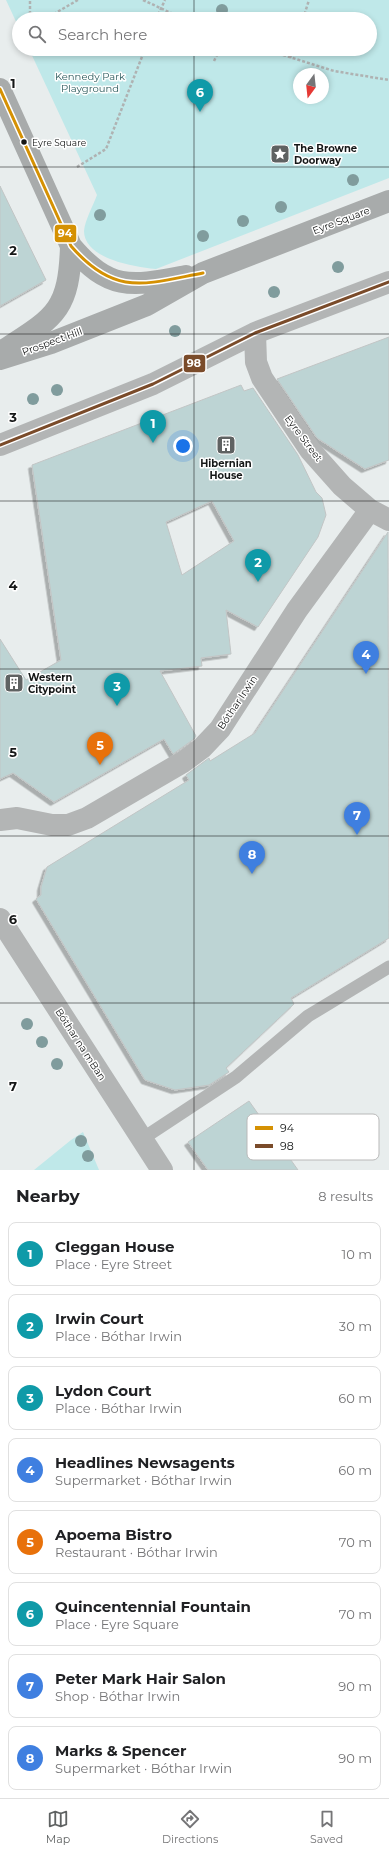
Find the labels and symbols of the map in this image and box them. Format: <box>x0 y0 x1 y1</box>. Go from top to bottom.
north arrow <box>293 68 329 104</box>
park label: Kennedy Park Playground <box>55 70 125 95</box>
text: 1 <box>10 75 16 91</box>
pin: 6 <box>187 79 213 112</box>
marker: Eyre Square <box>19 137 29 147</box>
place label: Eyre Square <box>32 137 87 148</box>
place label: The Browne Doorway <box>294 142 357 167</box>
place icon: The Browne Doorway <box>269 143 291 165</box>
street label: Eyre Square <box>311 204 372 237</box>
line badge: 94 <box>54 224 77 243</box>
text: 94 <box>58 226 73 240</box>
text: 2 <box>9 242 17 258</box>
street label: Prospect Hill <box>20 325 84 358</box>
line badge: 98 <box>183 354 206 373</box>
text: 98 <box>187 356 201 370</box>
text: 3 <box>8 409 17 425</box>
pin: 1 <box>140 410 166 443</box>
street label: Eyre Street <box>282 412 325 464</box>
building icon: Hibernian House <box>215 434 237 456</box>
your location <box>173 436 193 456</box>
place label: Hibernian House <box>200 457 252 482</box>
pin: 2 <box>245 549 271 582</box>
text: 4 <box>9 577 18 593</box>
pin: 4 <box>353 641 379 674</box>
place label: Western Citypoint <box>28 671 77 696</box>
building icon: Western Citypoint <box>3 672 25 694</box>
pin: 3 <box>104 673 130 706</box>
street label: Bóthar Irwin <box>215 673 260 732</box>
pin: 5 <box>87 732 113 765</box>
text: 5 <box>9 744 17 760</box>
pin: 7 <box>344 802 370 835</box>
pin: 8 <box>239 841 265 874</box>
text: 6 <box>9 911 18 927</box>
street label: Bóthar na mBan <box>52 1006 109 1083</box>
text: 7 <box>9 1078 17 1094</box>
legend <box>247 1114 379 1160</box>
text: 94 <box>280 1121 295 1135</box>
text: 98 <box>280 1139 294 1153</box>

